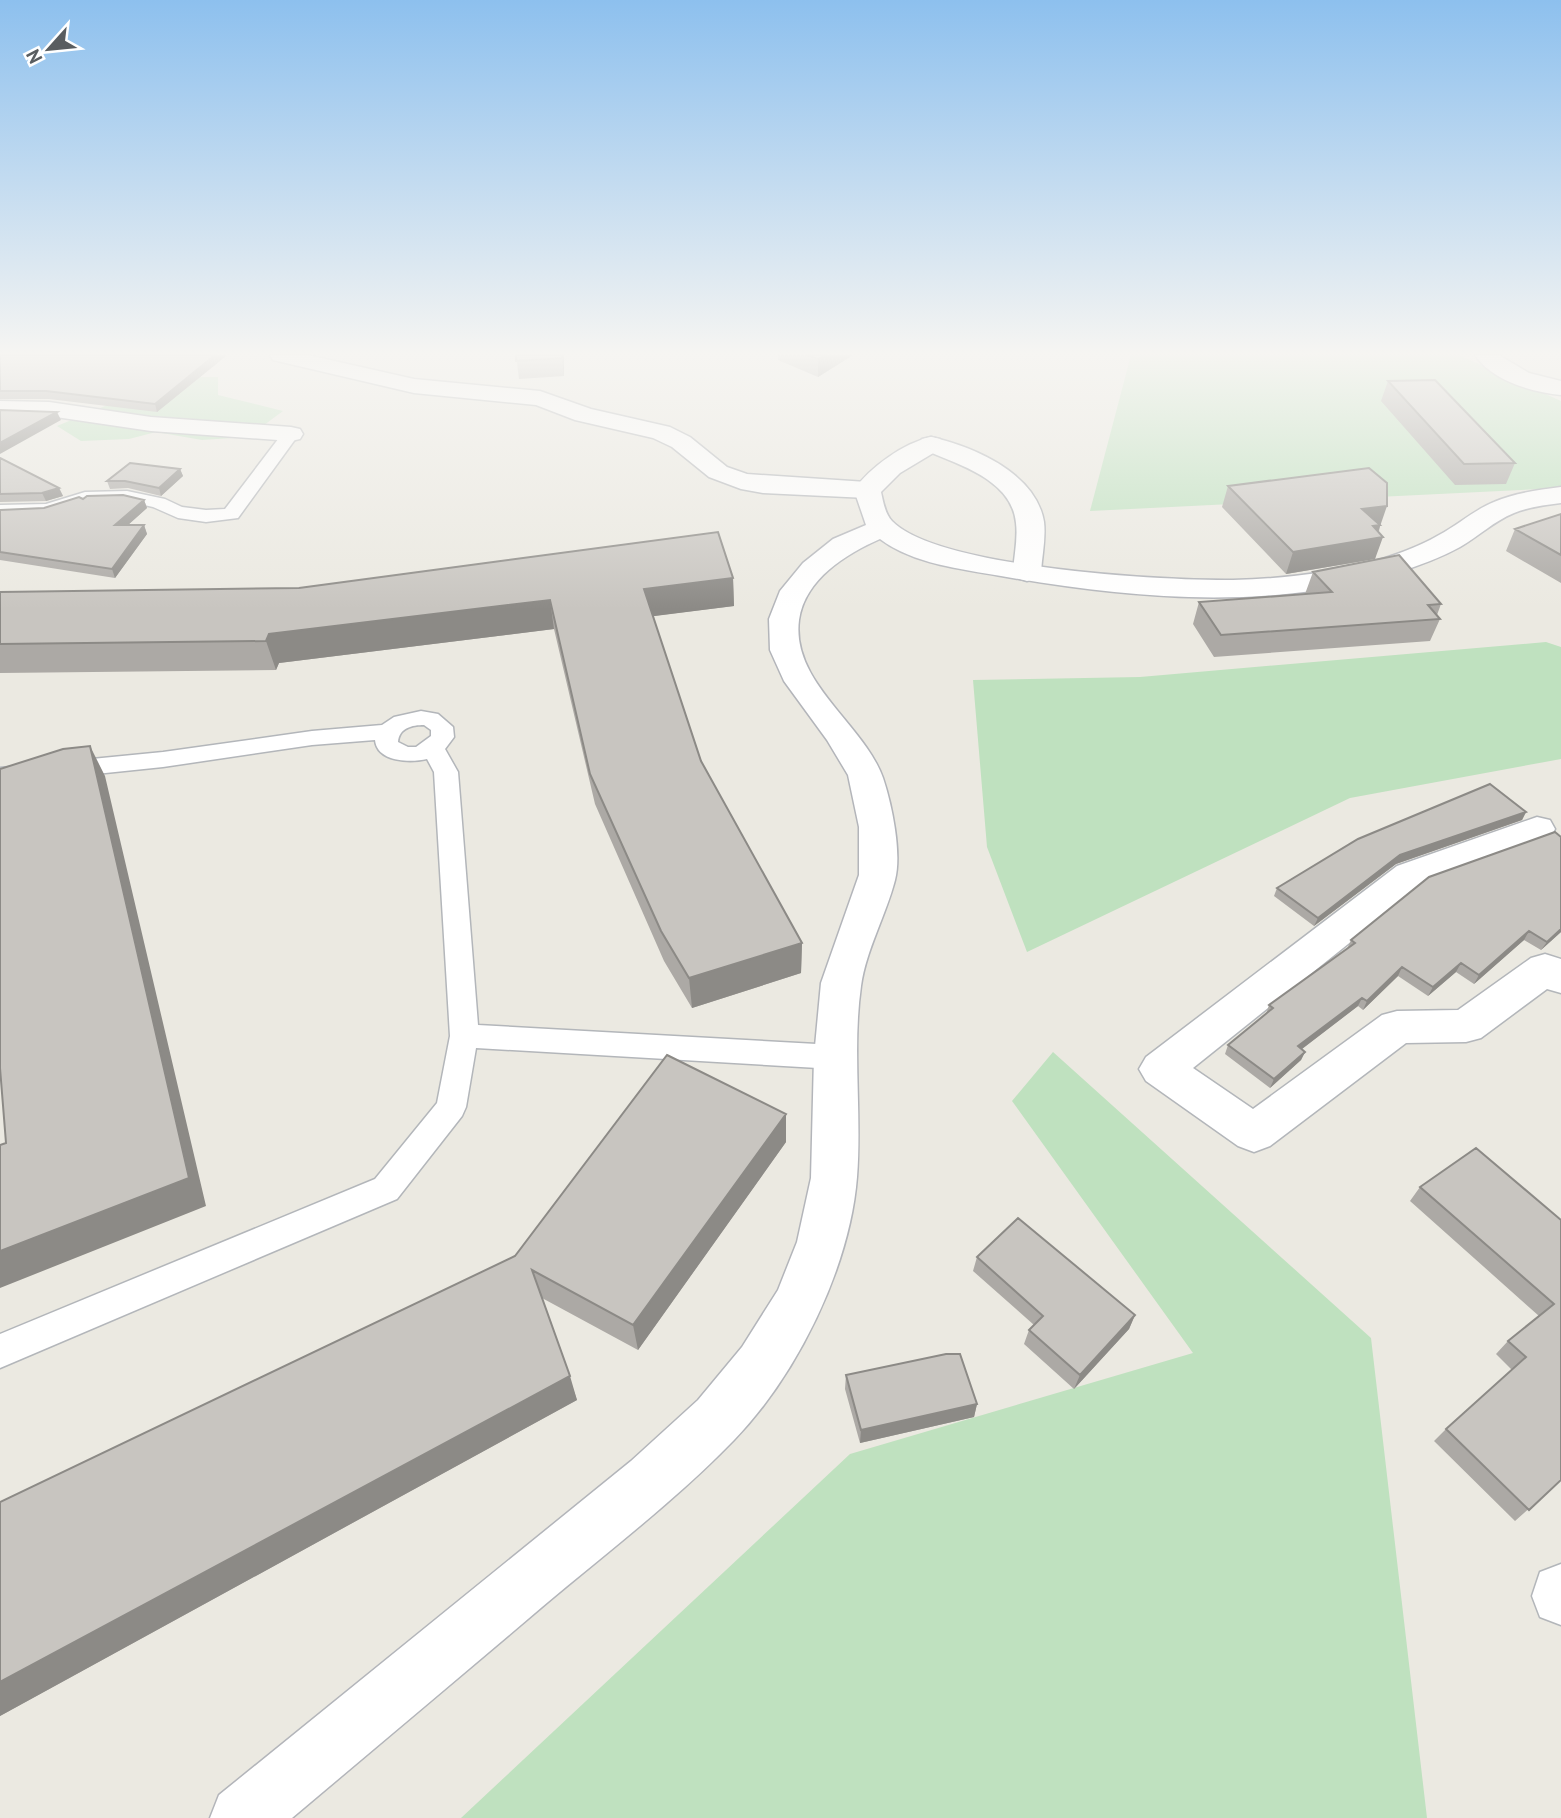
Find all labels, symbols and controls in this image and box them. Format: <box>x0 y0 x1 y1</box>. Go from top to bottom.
north arrow <box>14 14 84 84</box>
text: N <box>20 46 47 68</box>

